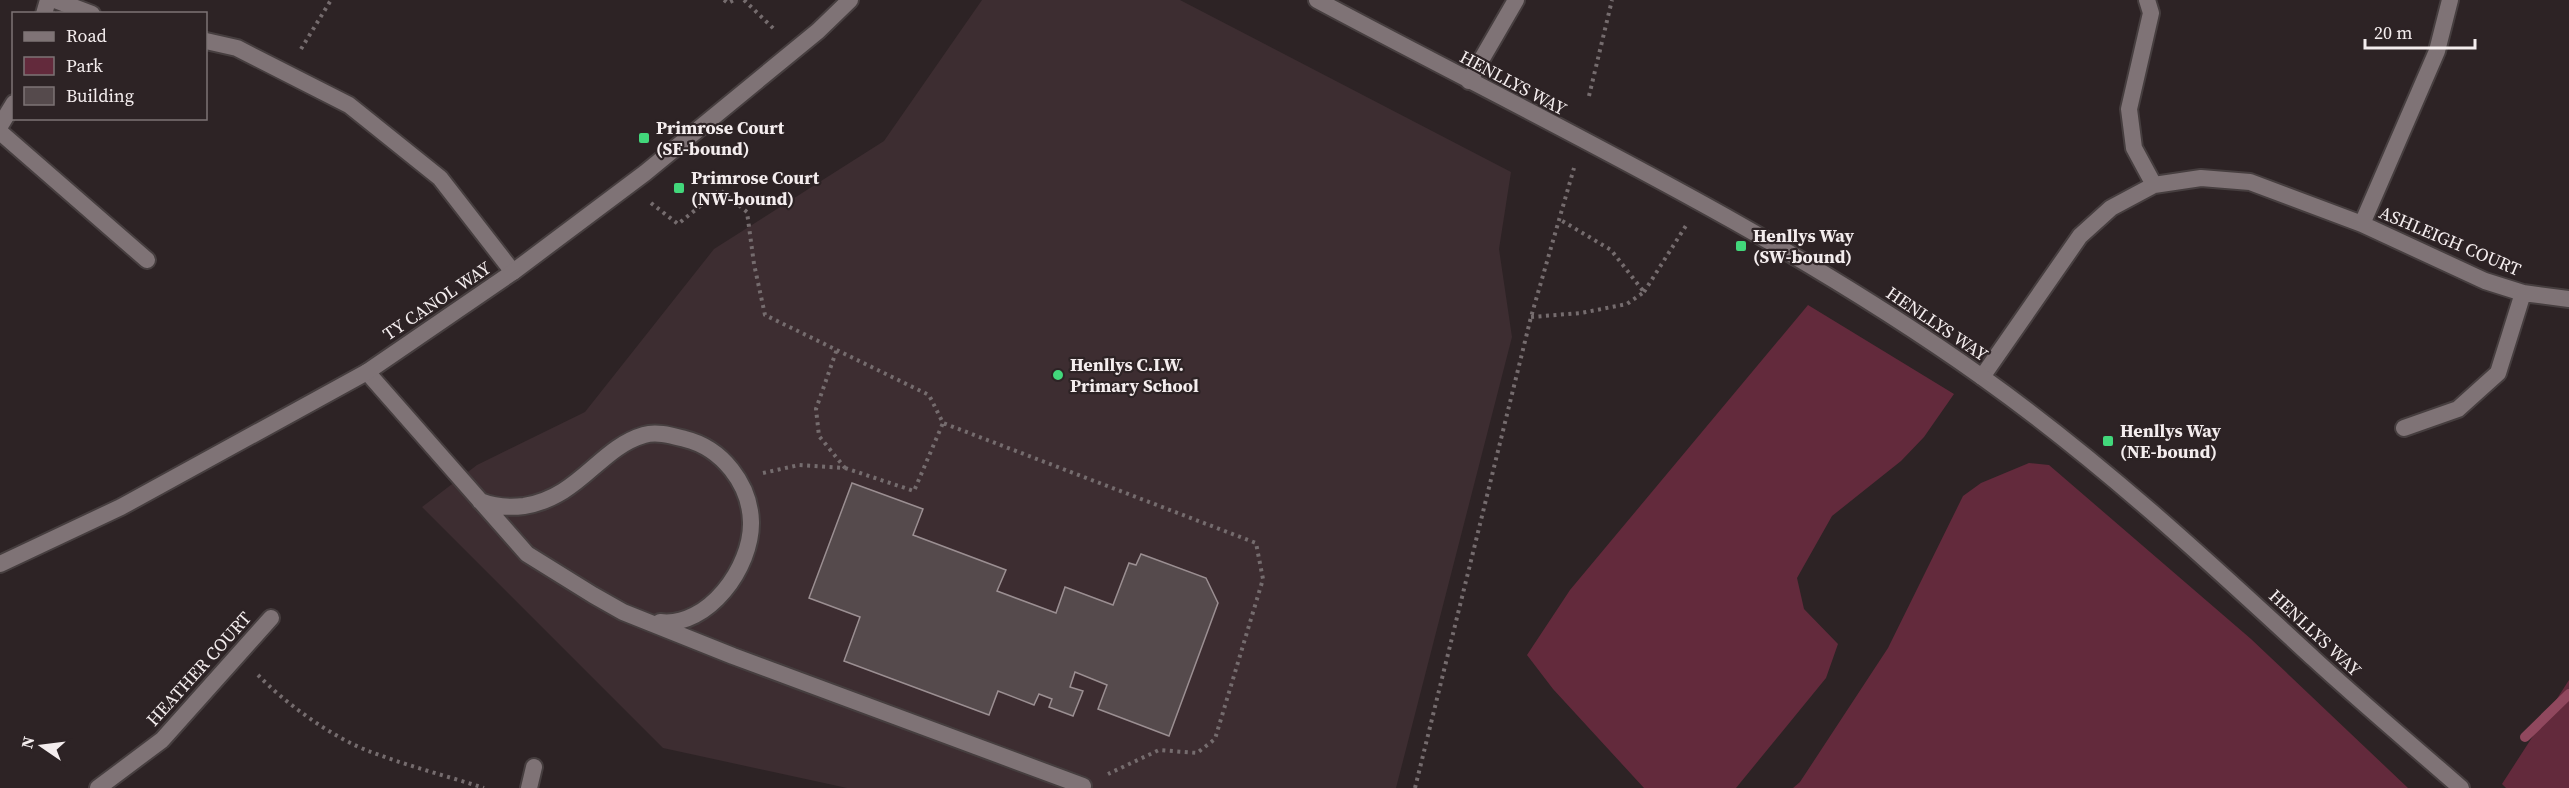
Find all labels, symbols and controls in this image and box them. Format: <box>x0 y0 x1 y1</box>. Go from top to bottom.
legend <box>12 12 207 120</box>
scale bar <box>2365 12 2474 50</box>
text: 20 m <box>2374 20 2412 45</box>
text: Road <box>66 23 107 48</box>
street label: HENLLYS WAY <box>1455 44 1572 122</box>
text: Park <box>66 53 103 78</box>
text: Building <box>66 83 134 108</box>
place label: Primrose Court (SE-bound) <box>656 115 785 161</box>
marker: Primrose Court (SE-bound) <box>637 131 651 145</box>
place label: Primrose Court (NW-bound) <box>691 165 820 211</box>
marker: Primrose Court (NW-bound) <box>672 181 686 195</box>
street label: ASHLEIGH COURT <box>2376 199 2525 282</box>
place label: Henllys Way (SW-bound) <box>1753 223 1855 269</box>
marker: Henllys Way (SW-bound) <box>1734 239 1748 253</box>
street label: TY CANOL WAY <box>378 255 496 346</box>
street label: HENLLYS WAY <box>1881 280 1994 367</box>
place label: Henllys C.I.W. Primary School <box>1070 352 1199 398</box>
marker: Henllys C.I.W. Primary School <box>1051 368 1065 382</box>
place label: Henllys Way (NE-bound) <box>2120 418 2222 464</box>
marker: Henllys Way (NE-bound) <box>2101 434 2115 448</box>
street label: HENLLYS WAY <box>2264 583 2367 682</box>
street label: HEATHER COURT <box>140 606 257 731</box>
north arrow <box>12 716 72 776</box>
text: N <box>15 734 40 751</box>

